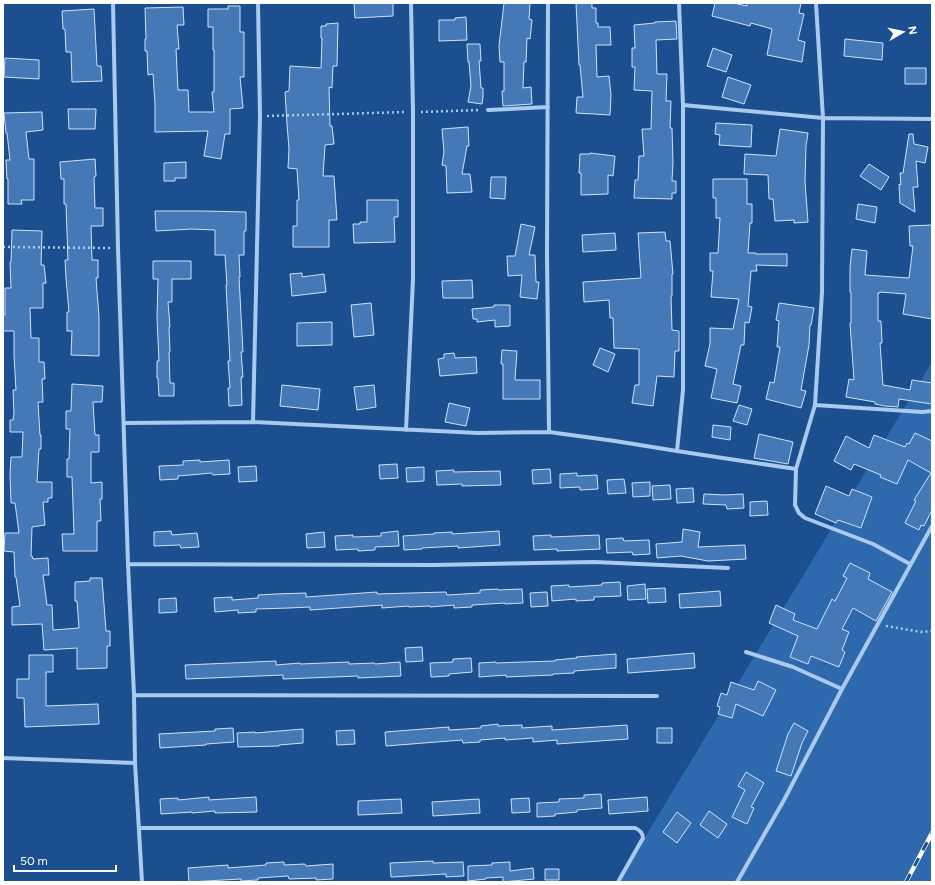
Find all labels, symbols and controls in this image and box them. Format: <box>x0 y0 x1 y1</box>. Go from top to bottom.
north arrow <box>883 12 923 52</box>
text: N <box>905 25 919 36</box>
scale bar <box>14 847 116 873</box>
text: 50 m <box>20 854 48 868</box>

